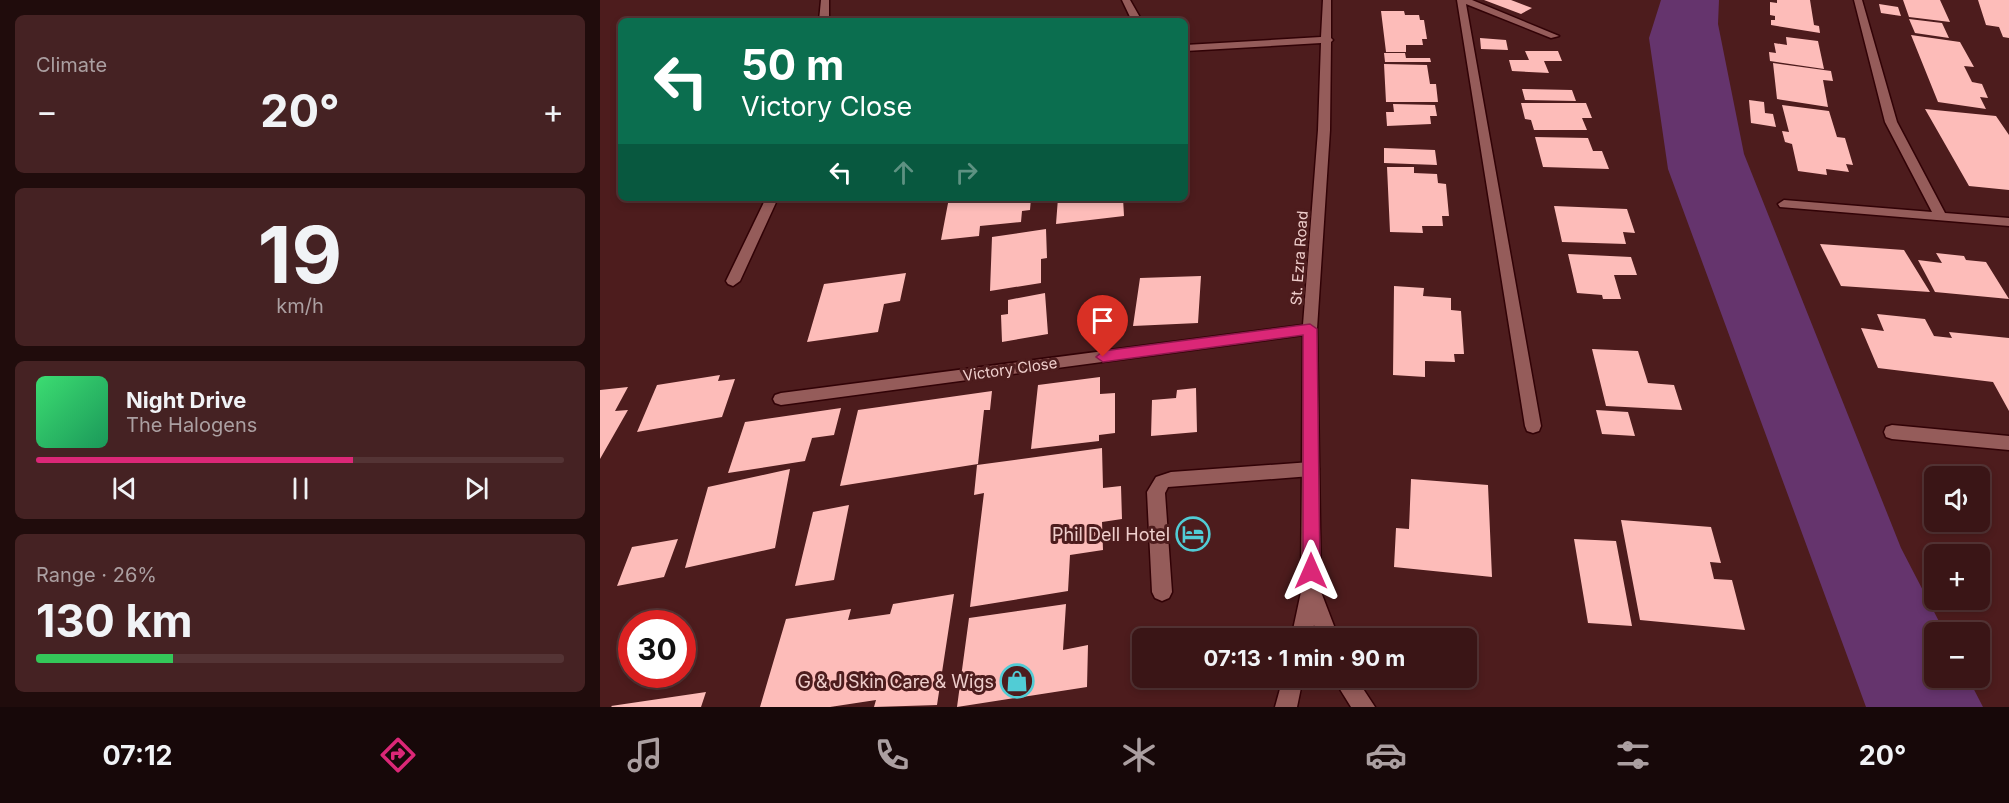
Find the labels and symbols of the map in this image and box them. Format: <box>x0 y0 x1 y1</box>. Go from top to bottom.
street label: St. Ezra Road <box>1286 210 1312 306</box>
pin <box>1077 295 1128 357</box>
street label: Victory Close <box>962 353 1058 385</box>
hotel icon: Phil Dell Hotel <box>1175 516 1211 552</box>
place label: Phil Dell Hotel <box>1052 524 1170 545</box>
position arrow <box>1279 539 1343 603</box>
speed limit sign: 30 <box>618 610 696 688</box>
shop icon: G & J Skin Care & Wigs <box>999 663 1035 699</box>
place label: G & J Skin Care & Wigs <box>797 671 994 692</box>

